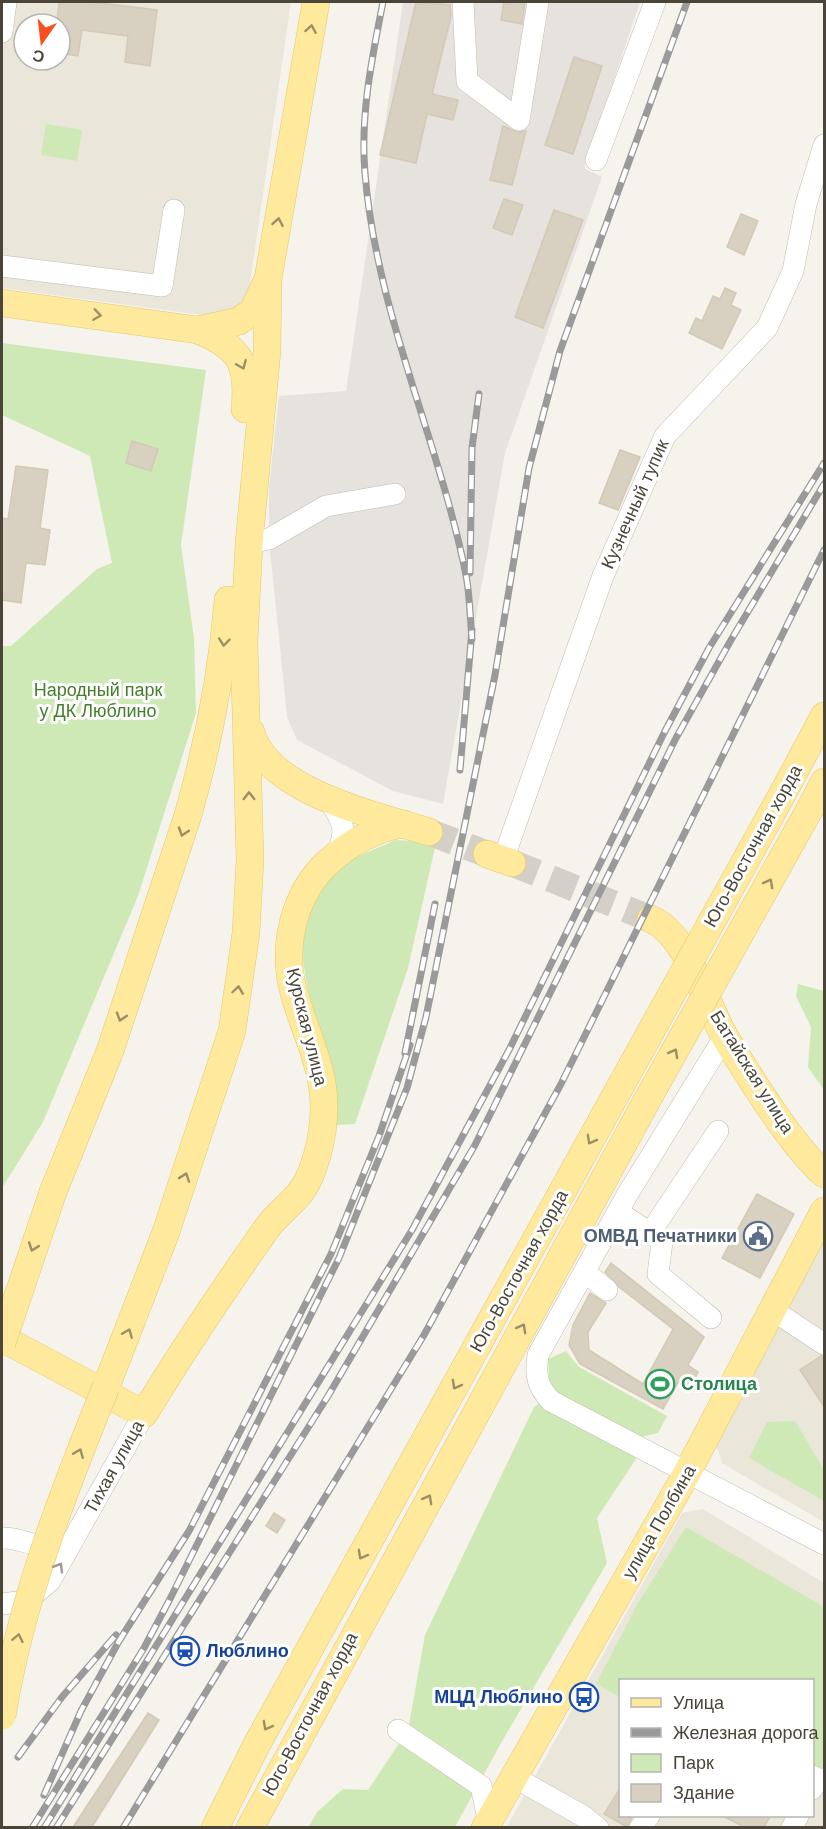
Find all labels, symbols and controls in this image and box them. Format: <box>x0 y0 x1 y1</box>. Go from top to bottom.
north arrow <box>12 12 72 72</box>
one-way arrow <box>304 25 316 34</box>
text: С <box>30 46 46 66</box>
one-way arrow <box>271 217 283 226</box>
one-way arrow <box>92 309 101 321</box>
one-way arrow <box>235 358 247 369</box>
street label: Кузнечный тупик <box>597 436 673 572</box>
one-way arrow <box>218 637 231 646</box>
park label: Народный парк у ДК Люблино <box>34 680 162 721</box>
street label: Юго-Восточная хорда <box>700 761 806 930</box>
one-way arrow <box>243 791 255 800</box>
one-way arrow <box>177 826 190 837</box>
one-way arrow <box>762 878 773 889</box>
street label: Курская улица <box>283 966 332 1089</box>
one-way arrow <box>231 985 243 995</box>
street label: Батайская улица <box>706 1007 798 1138</box>
one-way arrow <box>116 1011 128 1022</box>
one-way arrow <box>667 1048 678 1059</box>
one-way arrow <box>587 1134 598 1145</box>
one-way arrow <box>177 1172 190 1183</box>
street label: Юго-Восточная хорда <box>466 1186 572 1355</box>
public building icon: ОМВД Печатники <box>742 1220 774 1252</box>
place label: ОМВД Печатники <box>584 1226 737 1246</box>
one-way arrow <box>28 1241 41 1252</box>
one-way arrow <box>515 1324 526 1335</box>
one-way arrow <box>121 1329 133 1340</box>
sports icon: Столица <box>644 1368 676 1400</box>
place label: Столица <box>681 1374 758 1394</box>
one-way arrow <box>452 1378 463 1389</box>
street label: Тихая улица <box>80 1416 148 1517</box>
one-way arrow <box>72 1449 84 1460</box>
street label: улица Полбина <box>618 1461 700 1582</box>
one-way arrow <box>421 1495 432 1505</box>
one-way arrow <box>358 1549 369 1559</box>
one-way arrow <box>52 1563 64 1573</box>
street label: Юго-Восточная хорда <box>258 1628 362 1799</box>
one-way arrow <box>11 1633 24 1643</box>
station icon: Люблино <box>169 1635 201 1667</box>
place label: Люблино <box>206 1641 289 1661</box>
legend <box>619 1679 814 1817</box>
bus stop icon: МЦД Люблино <box>568 1681 600 1713</box>
place label: МЦД Люблино <box>434 1687 563 1707</box>
text: Улица <box>673 1693 725 1713</box>
one-way arrow <box>263 1720 274 1730</box>
text: Железная дорога <box>673 1723 820 1743</box>
text: Парк <box>673 1753 714 1773</box>
text: Здание <box>673 1783 734 1803</box>

